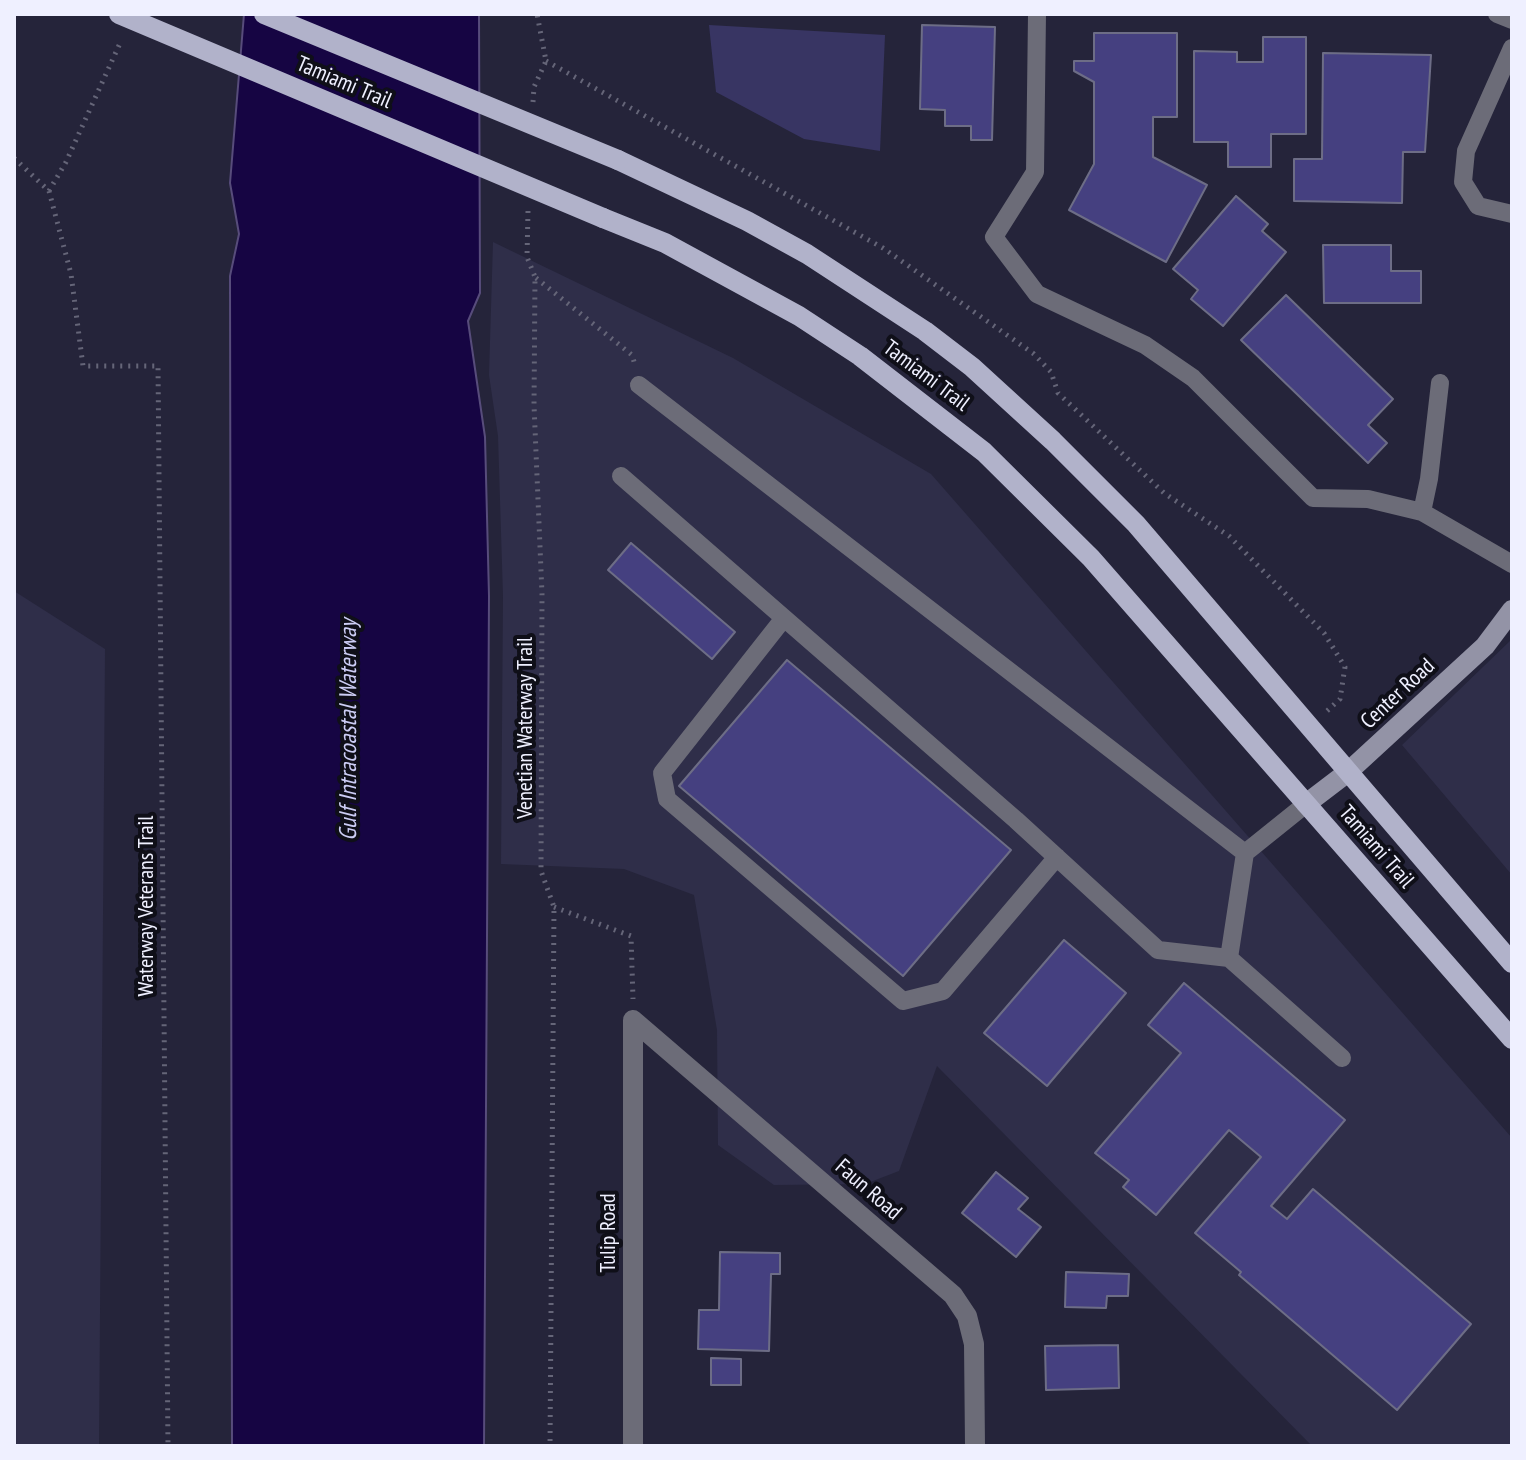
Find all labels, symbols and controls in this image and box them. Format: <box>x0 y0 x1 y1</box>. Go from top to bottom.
street label: Tamiami Trail <box>292 51 396 115</box>
street label: Tamiami Trail <box>878 335 974 417</box>
water label: Gulf Intracoastal Waterway <box>335 619 363 841</box>
street label: Venetian Waterway Trail <box>513 637 539 819</box>
street label: Center Road <box>1356 653 1440 735</box>
street label: Tamiami Trail <box>1333 800 1419 894</box>
street label: Waterway Veterans Trail <box>134 816 160 996</box>
street label: Faun Road <box>829 1154 907 1226</box>
street label: Tulip Road <box>596 1193 622 1273</box>

